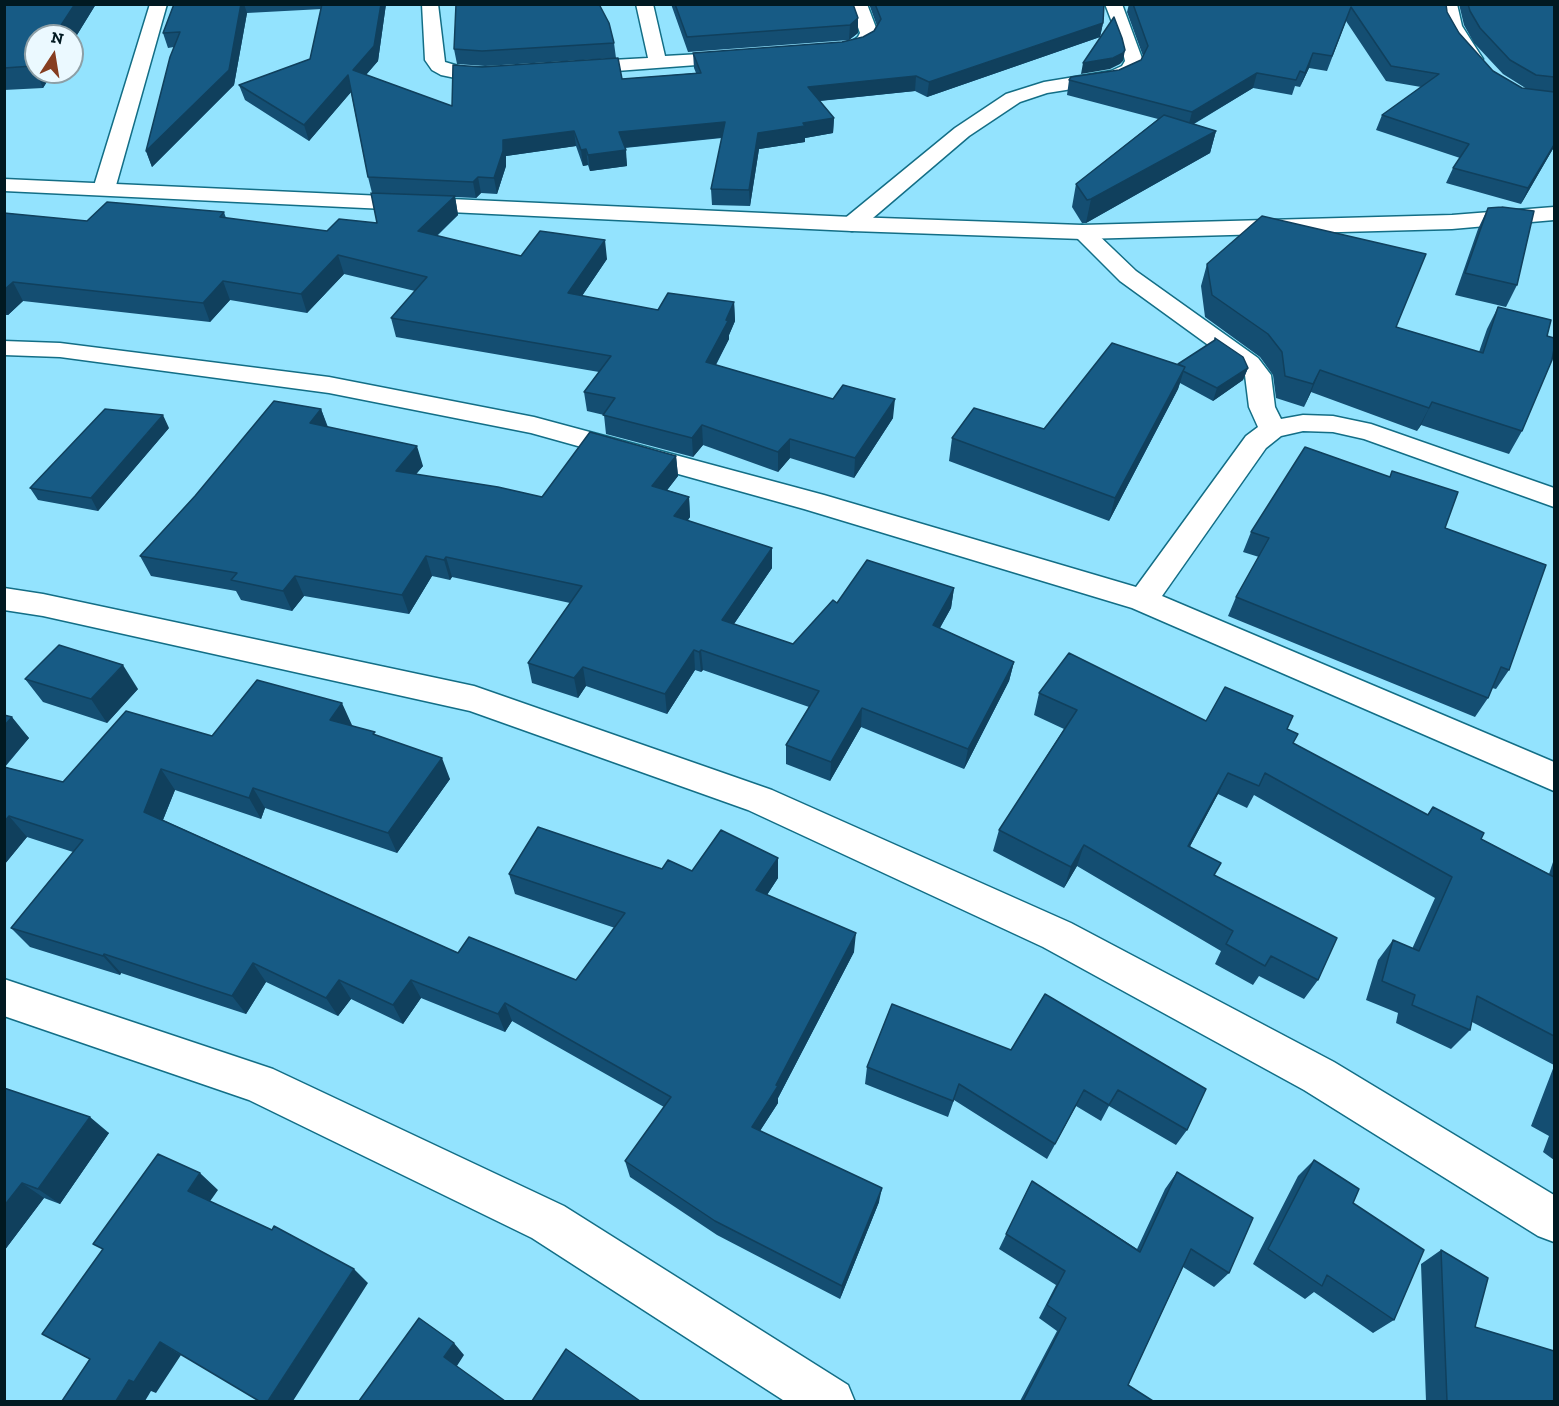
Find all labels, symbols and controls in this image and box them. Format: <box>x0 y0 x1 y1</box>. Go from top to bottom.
north arrow <box>24 24 84 84</box>
text: N <box>49 27 65 48</box>

